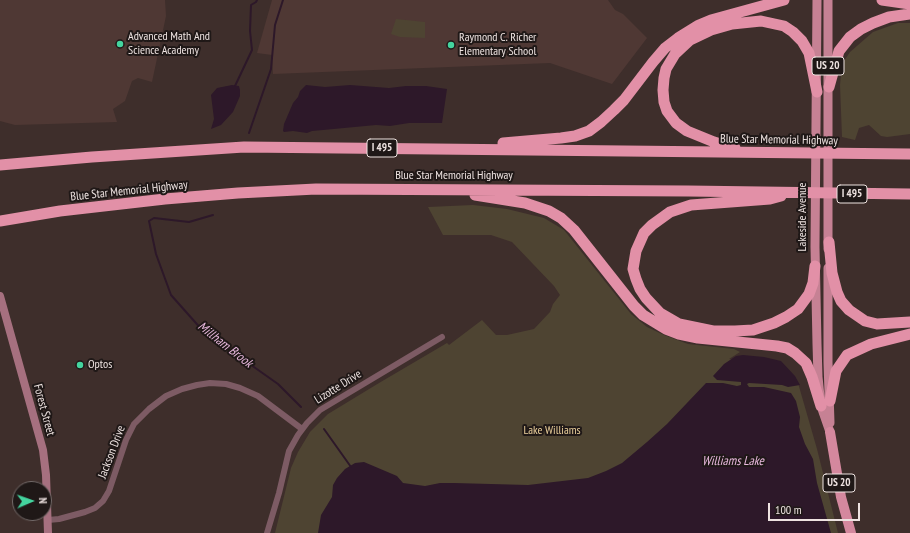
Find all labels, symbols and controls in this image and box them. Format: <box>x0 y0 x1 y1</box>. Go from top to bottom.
place label: Advanced Math And Science Academy <box>128 30 210 58</box>
place label: Raymond C. Richer Elementary School <box>459 31 536 59</box>
marker: Advanced Math And Science Academy <box>115 39 125 49</box>
marker: Raymond C. Richer Elementary School <box>446 40 456 50</box>
road number: US 20 <box>812 57 844 75</box>
street label: Blue Star Memorial Highway <box>720 132 838 148</box>
road number: I 495 <box>367 139 397 157</box>
street label: Blue Star Memorial Highway <box>395 169 513 183</box>
street label: Blue Star Memorial Highway <box>70 178 188 204</box>
street label: Lakeside Avenue <box>796 183 810 251</box>
road number: I 495 <box>837 185 867 203</box>
water label: Millham Brook <box>194 319 256 371</box>
place label: Optos <box>88 358 112 372</box>
marker: Optos <box>75 360 85 370</box>
street label: Lizotte Drive <box>312 367 364 407</box>
street label: Forest Street <box>30 382 58 438</box>
street label: Jackson Drive <box>95 424 129 480</box>
park label: Lake Williams <box>523 424 581 438</box>
water label: Williams Lake <box>702 453 764 469</box>
road number: US 20 <box>823 474 855 492</box>
north arrow <box>12 481 52 521</box>
scale bar <box>770 495 862 521</box>
text: N <box>36 497 50 504</box>
text: 100 m <box>775 502 802 517</box>

